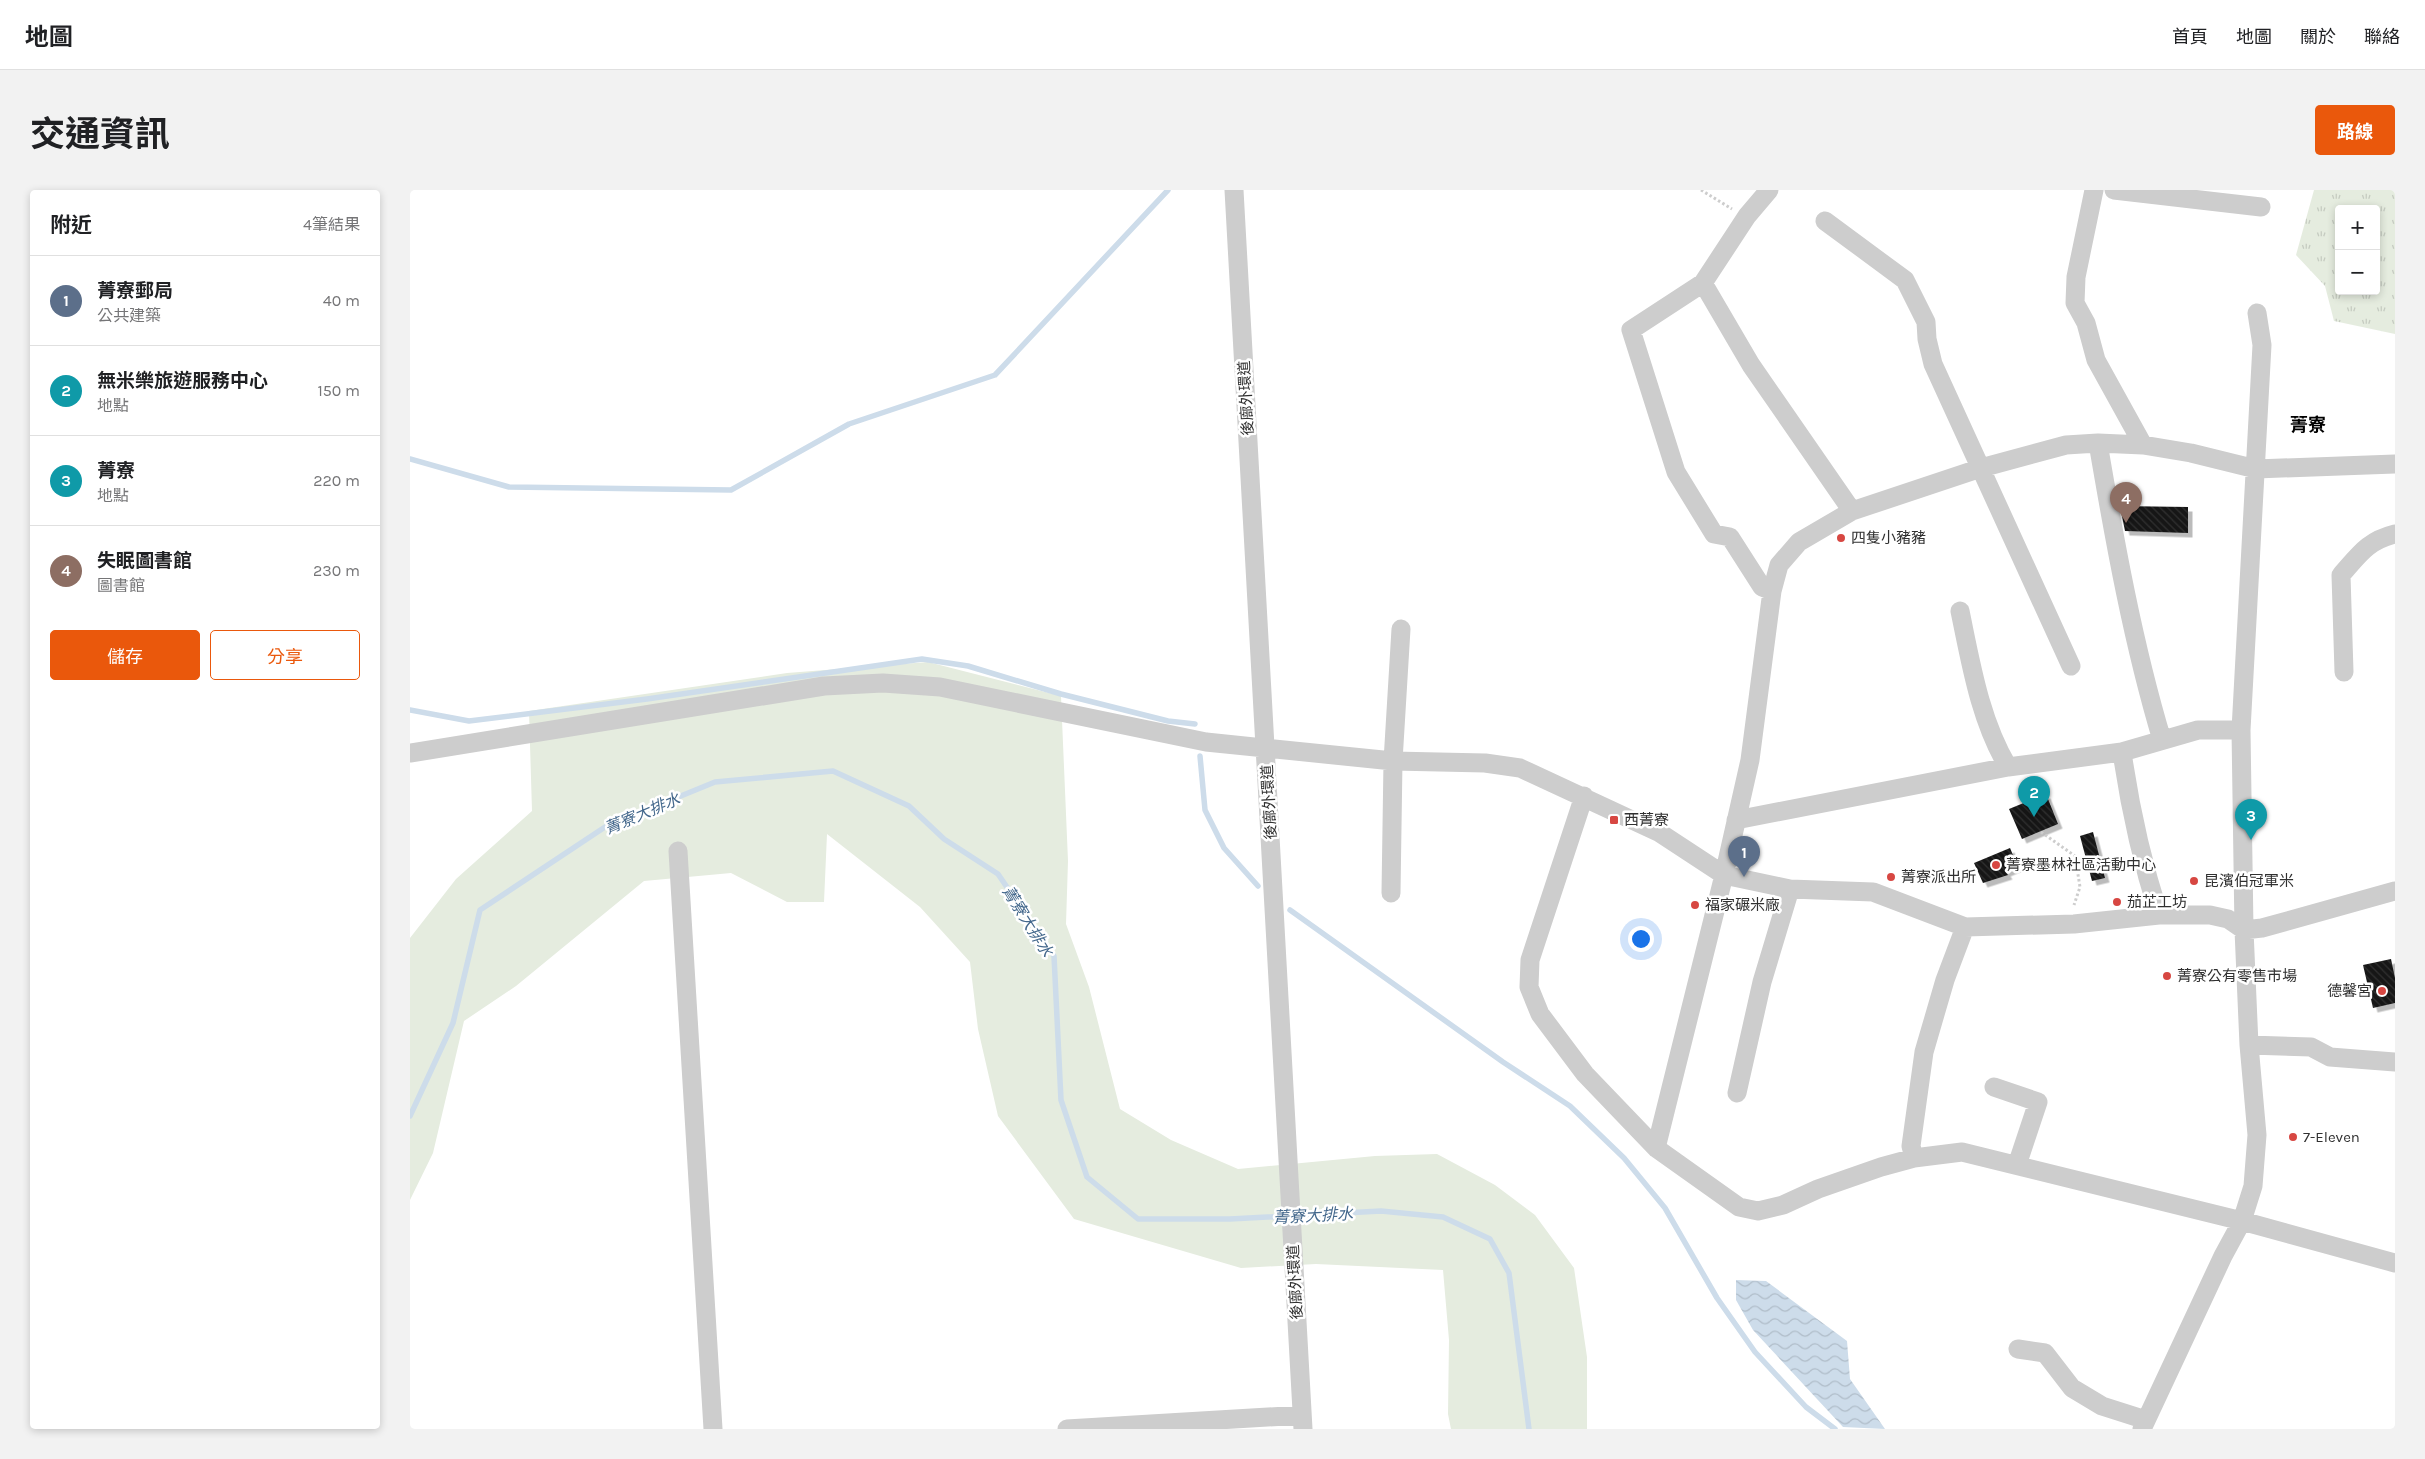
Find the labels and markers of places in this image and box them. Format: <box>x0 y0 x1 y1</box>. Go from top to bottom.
pin: 4 <box>2110 482 2142 523</box>
place label: 四隻小豬豬 <box>1851 529 1926 547</box>
marker: 四隻小豬豬 <box>1835 532 1847 544</box>
pin: 2 <box>2018 776 2050 817</box>
pin: 3 <box>2235 799 2267 840</box>
place label: 西菁寮 <box>1624 811 1669 829</box>
marker: 西菁寮 <box>1608 814 1620 826</box>
pin: 1 <box>1728 836 1760 877</box>
place label: 菁寮墨林社區活動中心 <box>2006 856 2156 874</box>
marker: 菁寮墨林社區活動中心 <box>1990 859 2002 871</box>
place label: 菁寮派出所 <box>1901 868 1976 886</box>
marker: 菁寮派出所 <box>1885 871 1897 883</box>
place label: 昆濱伯冠軍米 <box>2204 872 2294 890</box>
marker: 昆濱伯冠軍米 <box>2188 875 2200 887</box>
place label: 茄芷工坊 <box>2127 893 2187 911</box>
place label: 福家碾米廠 <box>1705 896 1780 914</box>
marker: 茄芷工坊 <box>2111 896 2123 908</box>
marker: 福家碾米廠 <box>1689 899 1701 911</box>
place label: 菁寮公有零售市場 <box>2177 967 2297 985</box>
marker: 菁寮公有零售市場 <box>2161 970 2173 982</box>
place label: 德馨宮 <box>2327 982 2372 1000</box>
marker: 德馨宮 <box>2376 985 2388 997</box>
place label: 7-Eleven <box>2303 1128 2360 1146</box>
marker: 7-Eleven <box>2287 1131 2299 1143</box>

